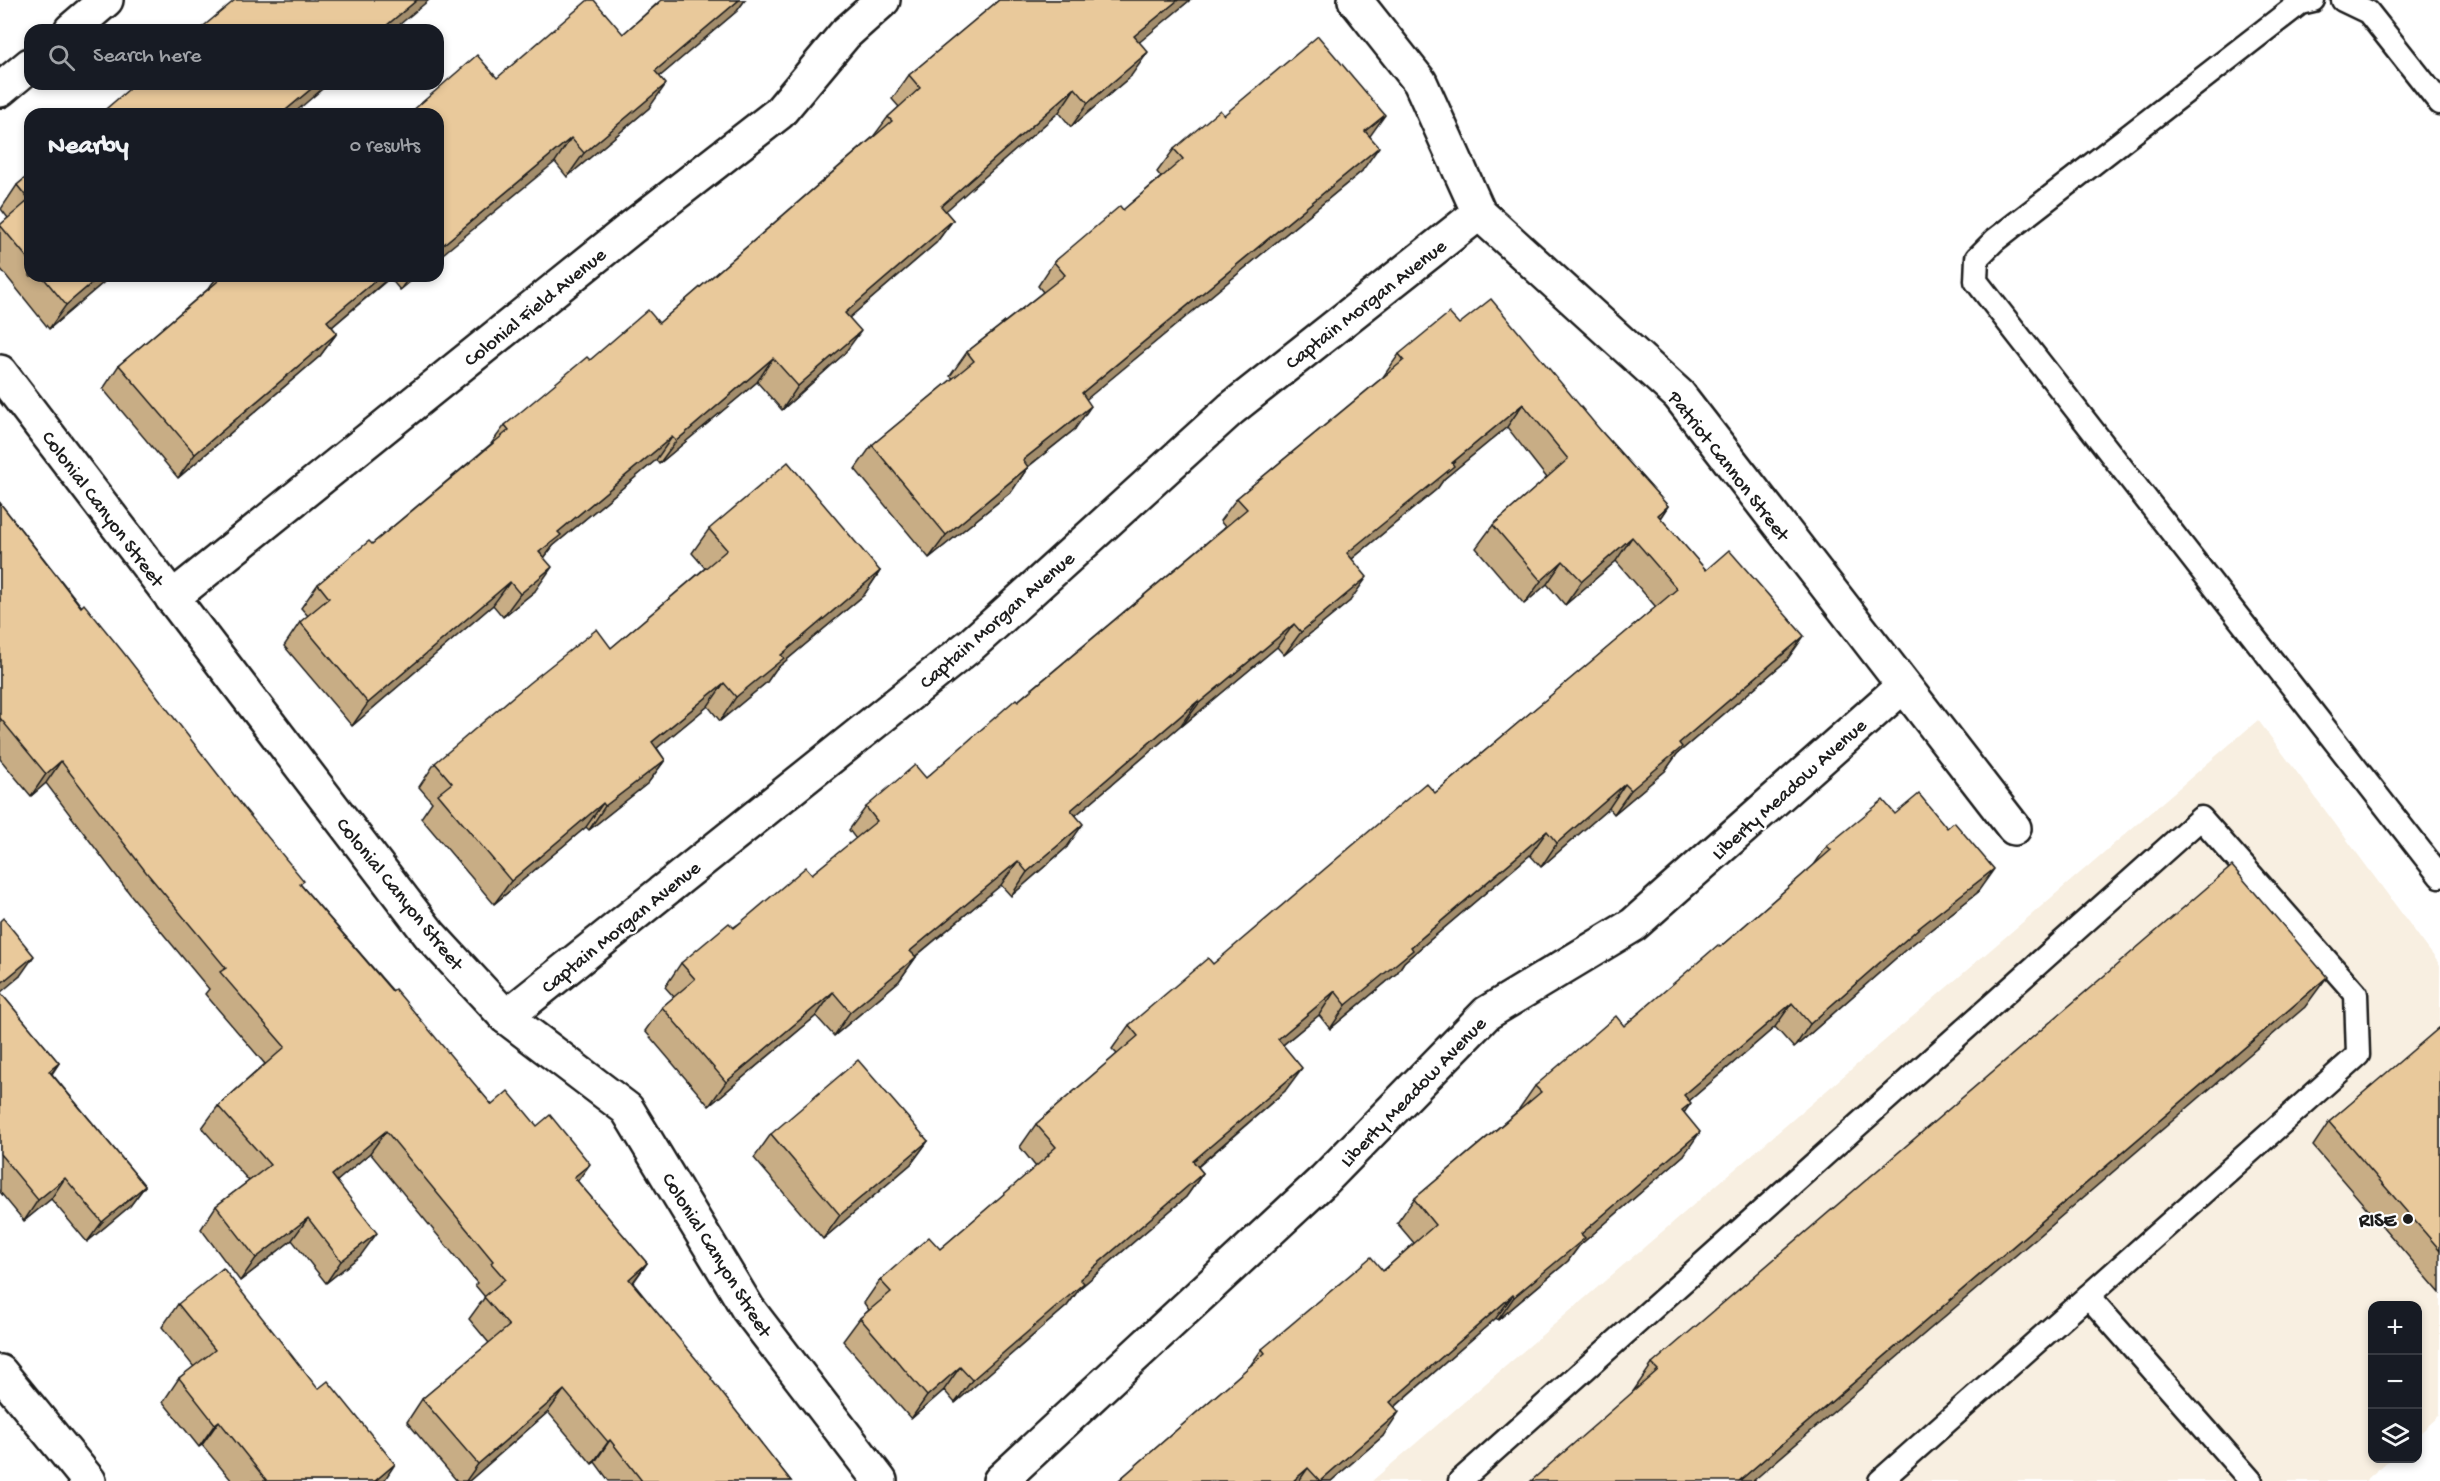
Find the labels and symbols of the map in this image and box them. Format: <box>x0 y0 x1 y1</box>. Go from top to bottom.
street label: Captain Morgan Avenue <box>1282 235 1453 376</box>
street label: Colonial Field Avenue <box>461 244 612 373</box>
street label: Patriot Cannon Street <box>1661 387 1794 548</box>
street label: Colonial Canyon Street <box>35 428 168 594</box>
street label: Captain Morgan Avenue <box>916 548 1081 695</box>
street label: Liberty Meadow Avenue <box>1708 715 1873 866</box>
street label: Colonial Canyon Street <box>330 814 468 977</box>
street label: Captain Morgan Avenue <box>538 857 707 1000</box>
street label: Liberty Meadow Avenue <box>1337 1013 1493 1173</box>
street label: Colonial Canyon Street <box>655 1169 776 1344</box>
place label: RISE <box>2358 1211 2398 1234</box>
marker: RISE <box>2401 1212 2415 1226</box>

